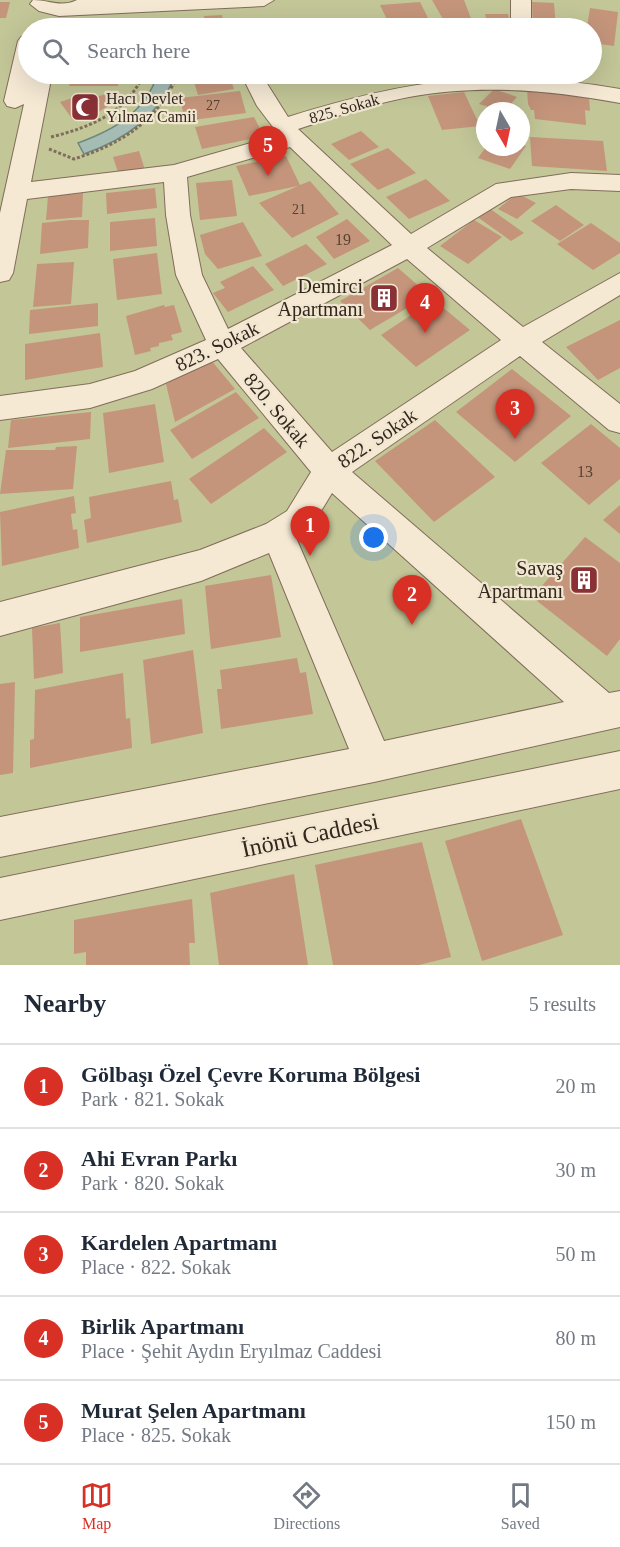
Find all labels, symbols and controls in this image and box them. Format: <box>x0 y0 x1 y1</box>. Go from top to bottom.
search box <box>18 18 602 84</box>
icon: search <box>39 35 72 68</box>
text: Search here <box>87 38 190 63</box>
place label: Hacı Devlet Yılmaz Camii <box>106 90 197 125</box>
street label: 825. Sokak <box>307 90 381 127</box>
mosque icon: Hacı Devlet Yılmaz Camii <box>69 91 101 123</box>
house number: 27 <box>206 98 220 113</box>
north arrow <box>476 102 530 156</box>
pin: 5 <box>248 126 288 176</box>
house number: 21 <box>292 202 306 217</box>
house number: 19 <box>335 231 351 248</box>
place label: Demirci Apartmanı <box>277 275 363 321</box>
building icon: Demirci Apartmanı <box>368 282 400 314</box>
pin: 4 <box>406 284 444 333</box>
street label: 823. Sokak <box>172 316 262 376</box>
street label: 820. Sokak <box>240 368 314 452</box>
pin: 3 <box>496 390 534 439</box>
street label: 822. Sokak <box>334 404 420 472</box>
house number: 13 <box>577 463 593 480</box>
pin: 1 <box>290 506 330 556</box>
your location <box>359 523 388 552</box>
place label: Savaş Apartmanı <box>477 557 563 603</box>
building icon: Savaş Apartmanı <box>568 564 600 596</box>
pin: 2 <box>392 576 432 625</box>
street label: İnönü Caddesi <box>239 808 381 862</box>
text: Nearby <box>24 989 106 1018</box>
text: 5 results <box>529 993 596 1015</box>
text: Gölbaşı Özel Çevre Koruma Bölgesi <box>81 1062 420 1087</box>
text: 1 <box>39 1075 49 1097</box>
text: 20 m <box>555 1075 596 1097</box>
text: Park · 821. Sokak <box>81 1088 224 1110</box>
text: Ahi Evran Parkı <box>81 1146 237 1171</box>
text: 2 <box>39 1159 49 1181</box>
text: 30 m <box>555 1159 596 1181</box>
text: Park · 820. Sokak <box>81 1172 224 1194</box>
text: Kardelen Apartmanı <box>81 1230 277 1255</box>
text: 3 <box>39 1243 49 1265</box>
text: 50 m <box>555 1243 596 1265</box>
text: Place · 822. Sokak <box>81 1256 231 1278</box>
text: Birlik Apartmanı <box>81 1314 244 1339</box>
text: 4 <box>39 1327 49 1349</box>
text: 80 m <box>555 1327 596 1349</box>
text: Place · Şehit Aydın Eryılmaz Caddesi <box>81 1340 382 1362</box>
text: Murat Şelen Apartmanı <box>81 1398 306 1423</box>
text: 5 <box>39 1411 49 1433</box>
text: 150 m <box>545 1411 596 1433</box>
text: Place · 825. Sokak <box>81 1424 231 1446</box>
tab: Map <box>80 1479 113 1533</box>
tab: Directions <box>274 1479 340 1533</box>
tab: Saved <box>501 1479 540 1533</box>

